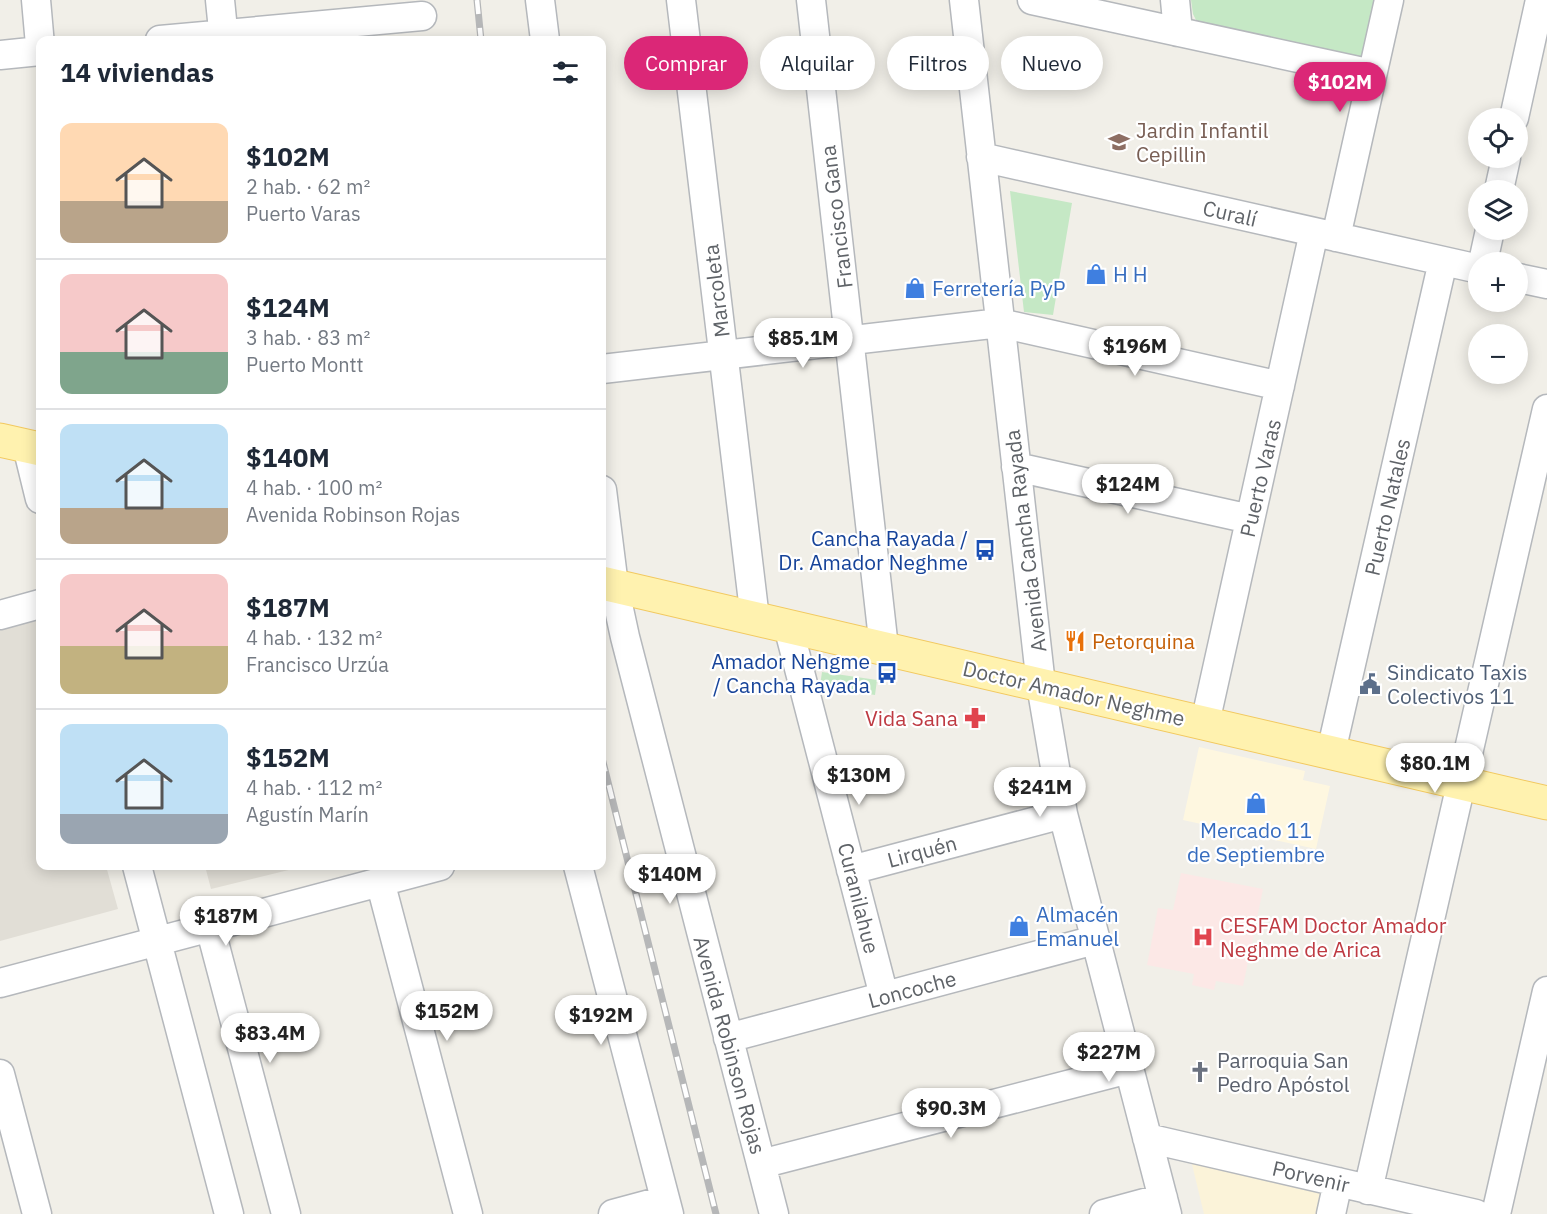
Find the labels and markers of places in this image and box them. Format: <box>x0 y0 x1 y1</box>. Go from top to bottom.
pin: $102M <box>1298 62 1382 113</box>
place label: Jardin Infantil Cepillin <box>1136 116 1269 168</box>
school or university icon: Jardin Infantil Cepillin <box>1107 130 1131 154</box>
place label: H H <box>1113 260 1148 288</box>
shop icon: H H <box>1084 262 1108 286</box>
place label: Ferretería PyP <box>932 274 1065 302</box>
shop icon: Ferretería PyP <box>903 276 927 300</box>
pin: $85.1M <box>754 318 852 369</box>
pin: $196M <box>1093 326 1177 377</box>
pin: $124M <box>1086 464 1170 515</box>
place label: Cancha Rayada / Dr. Amador Neghme <box>778 524 968 576</box>
bus stop icon: Cancha Rayada / Dr. Amador Neghme <box>973 538 997 562</box>
place label: Petorquina <box>1092 627 1195 655</box>
restaurant icon: Petorquina <box>1063 629 1087 653</box>
place label: Amador Nehgme / Cancha Rayada <box>711 647 870 699</box>
place label: Sindicato Taxis Colectivos 11 <box>1387 658 1527 710</box>
bus stop icon: Amador Nehgme / Cancha Rayada <box>875 661 899 685</box>
public building icon: Sindicato Taxis Colectivos 11 <box>1358 672 1382 696</box>
place label: Vida Sana <box>865 704 958 732</box>
pharmacy icon: Vida Sana <box>963 706 987 730</box>
pin: $80.1M <box>1386 743 1484 794</box>
pin: $130M <box>817 755 901 806</box>
pin: $241M <box>998 767 1082 818</box>
shop icon: Mercado 11 de Septiembre <box>1244 791 1268 815</box>
place label: Mercado 11 de Septiembre <box>1187 816 1325 868</box>
pin: $140M <box>628 854 712 905</box>
pin: $187M <box>184 896 268 947</box>
place label: Almacén Emanuel <box>1036 900 1119 952</box>
place label: CESFAM Doctor Amador Neghme de Arica <box>1220 911 1447 963</box>
shop icon: Almacén Emanuel <box>1007 914 1031 938</box>
hospital icon: CESFAM Doctor Amador Neghme de Arica <box>1191 925 1215 949</box>
pin: $152M <box>405 991 489 1042</box>
pin: $192M <box>559 995 643 1046</box>
pin: $83.4M <box>221 1013 319 1064</box>
pin: $227M <box>1067 1032 1151 1083</box>
place label: Parroquia San Pedro Apóstol <box>1217 1046 1350 1098</box>
church icon: Parroquia San Pedro Apóstol <box>1188 1060 1212 1084</box>
pin: $90.3M <box>902 1088 1000 1139</box>

